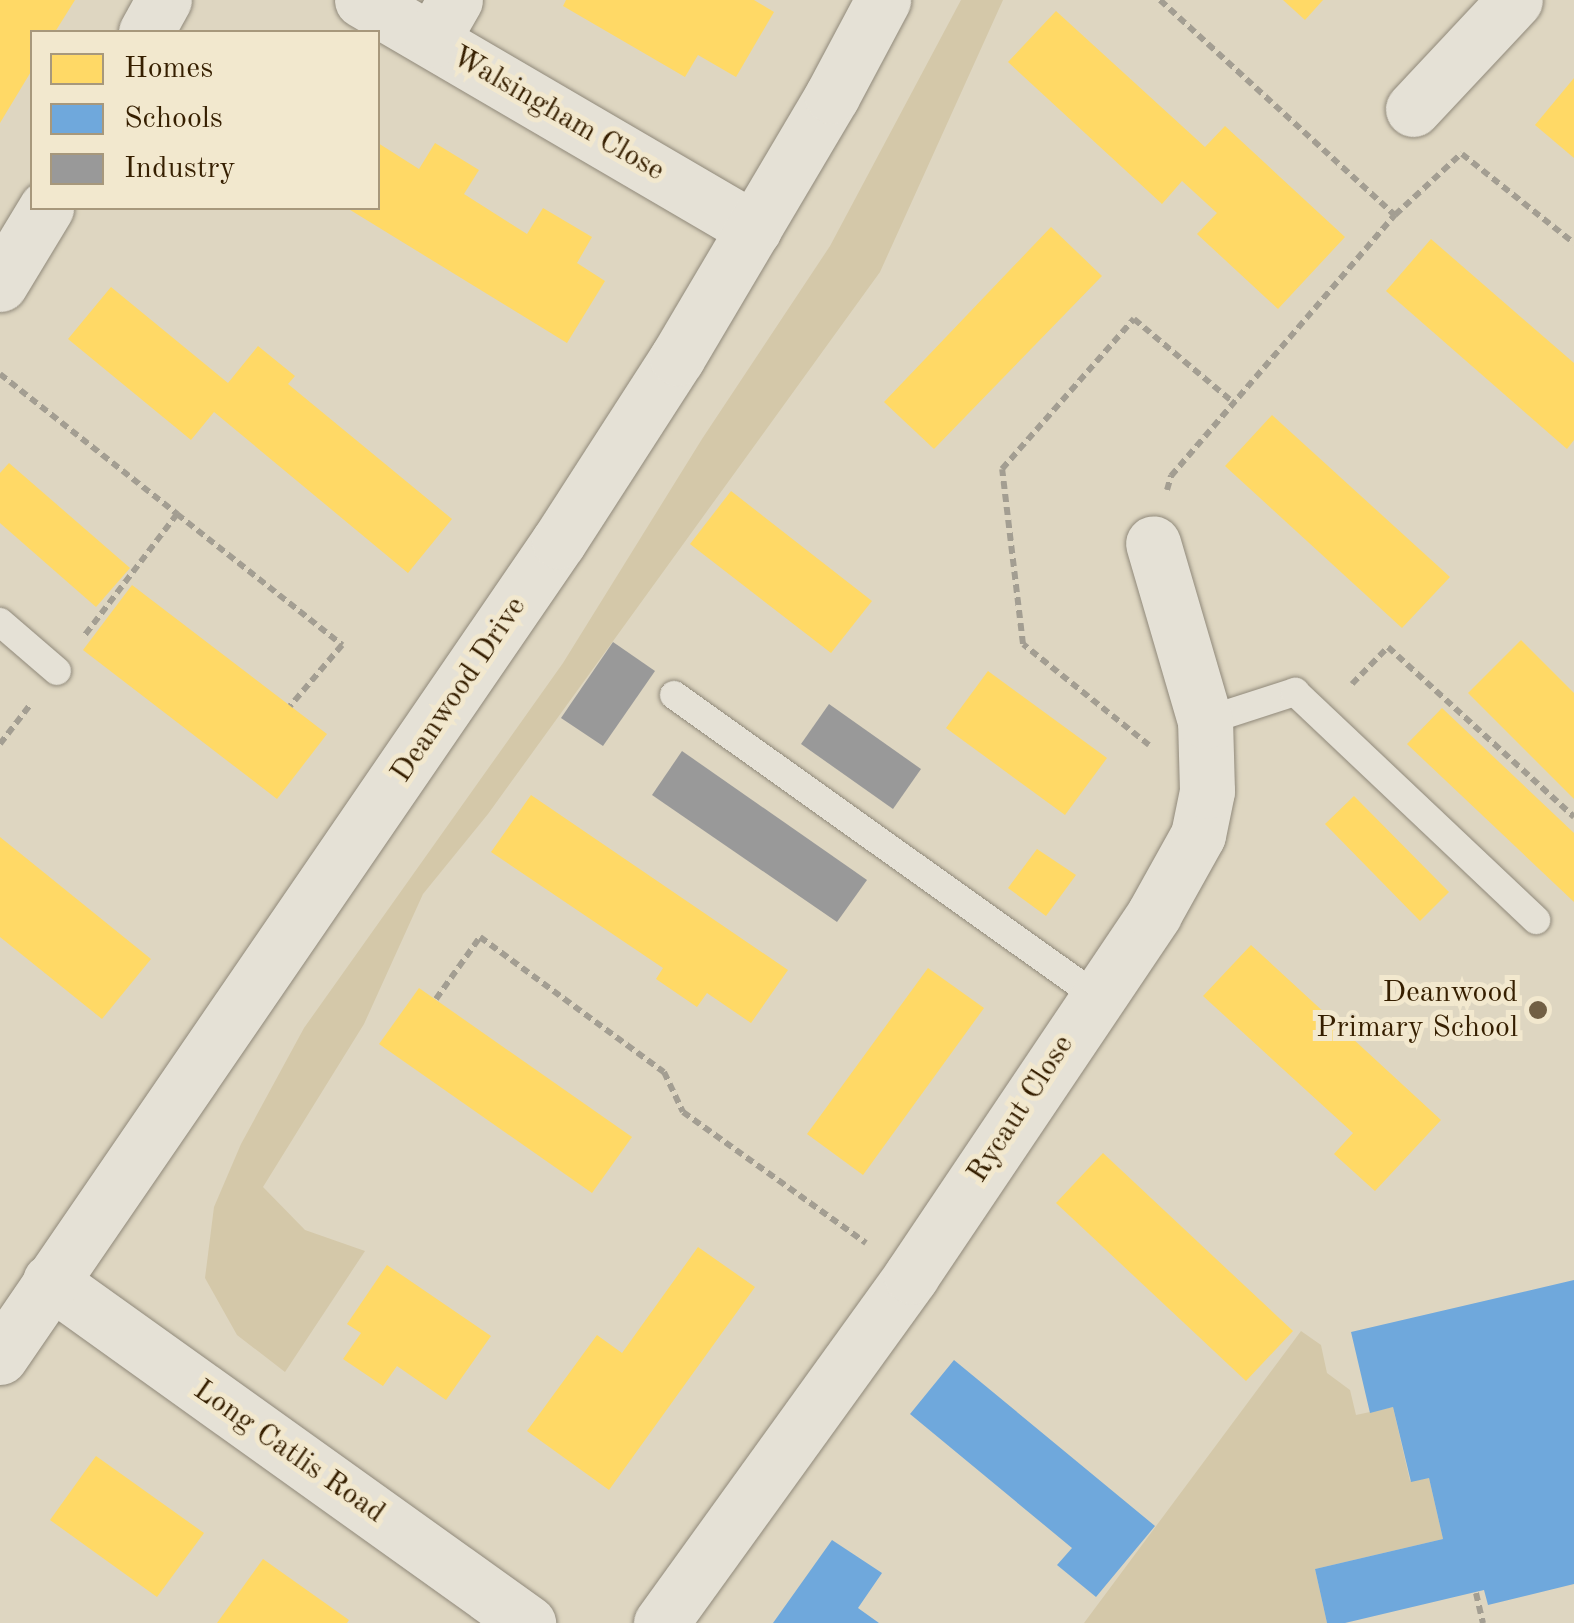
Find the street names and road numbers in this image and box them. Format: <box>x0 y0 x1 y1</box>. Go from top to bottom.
street label: Walsingham Close <box>445 39 671 189</box>
street label: Deanwood Drive <box>384 590 534 790</box>
street label: Rycaut Close <box>960 1028 1082 1190</box>
street label: Long Catlis Road <box>186 1373 392 1531</box>

